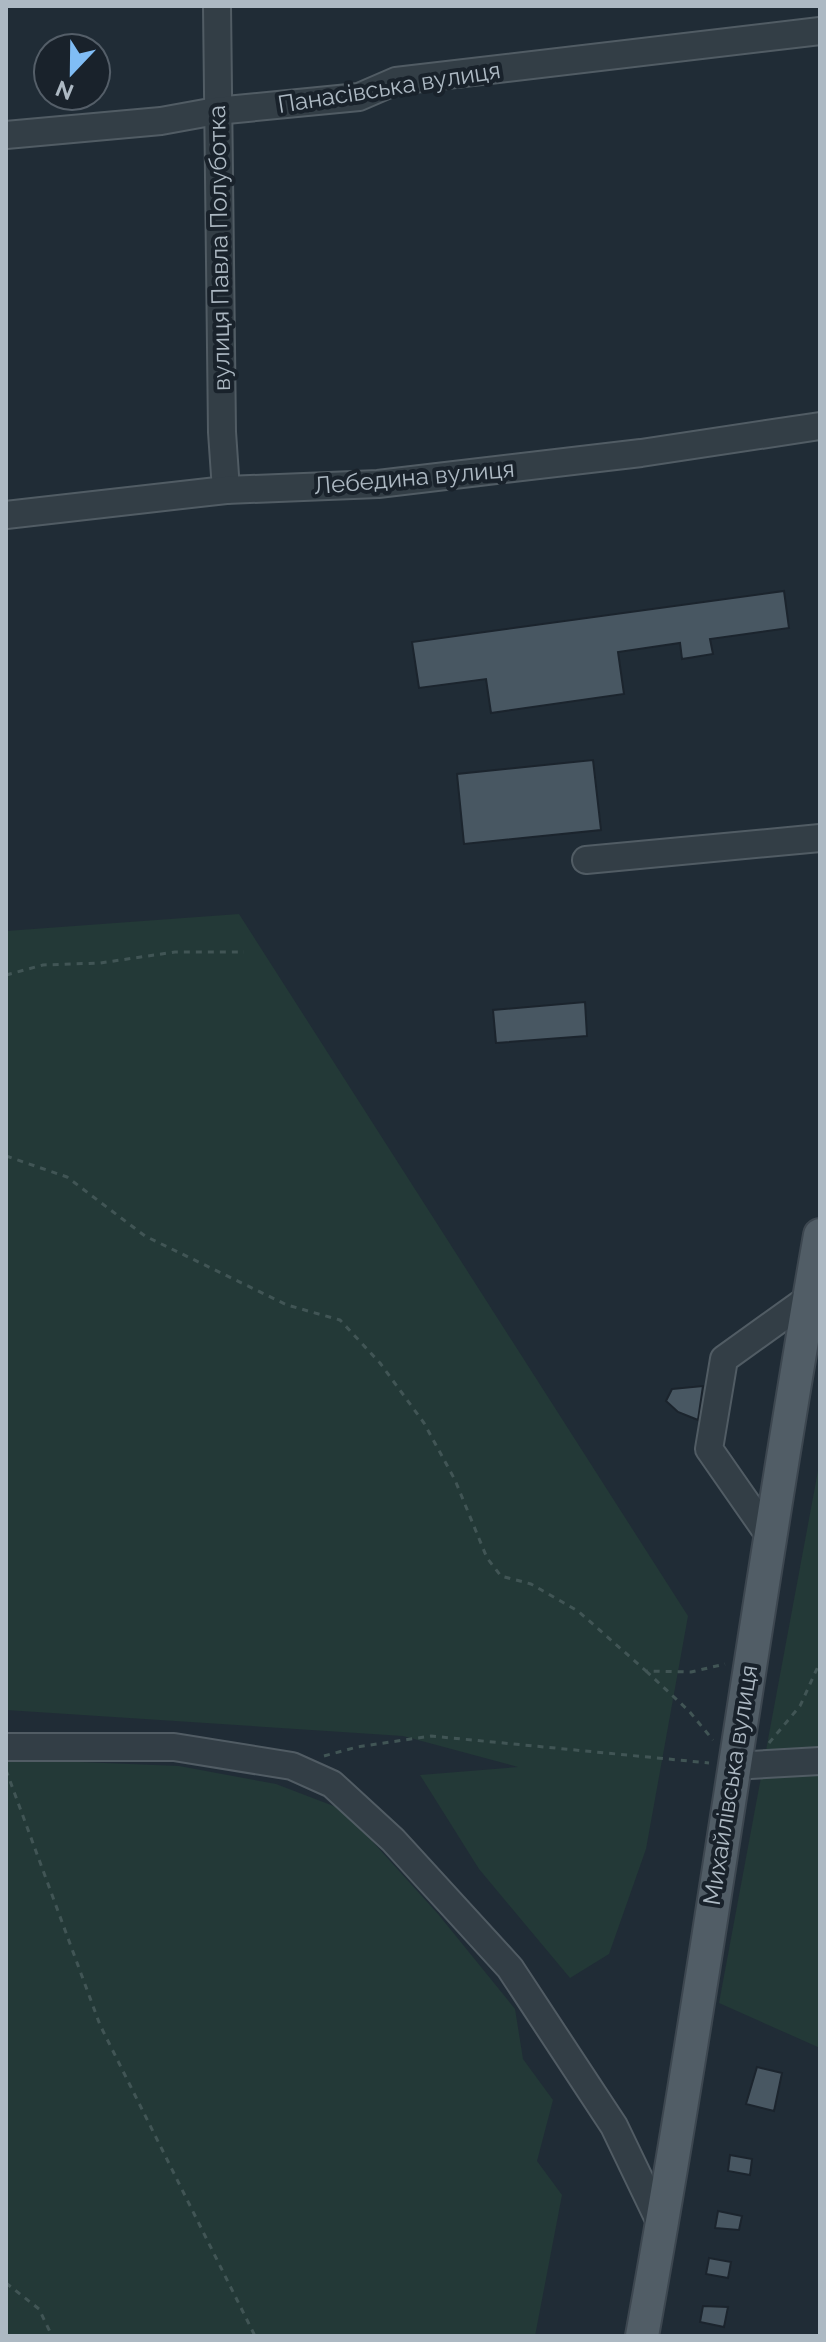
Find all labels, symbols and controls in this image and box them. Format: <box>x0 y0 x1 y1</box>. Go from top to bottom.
north arrow <box>32 32 112 112</box>
street label: Панасівська вулиця <box>276 55 502 119</box>
text: N <box>52 75 77 106</box>
street label: вулиця Павла Полуботка <box>202 105 236 391</box>
street label: Лебедина вулиця <box>312 454 516 500</box>
street label: Михайлівська вулиця <box>697 1663 763 1907</box>

